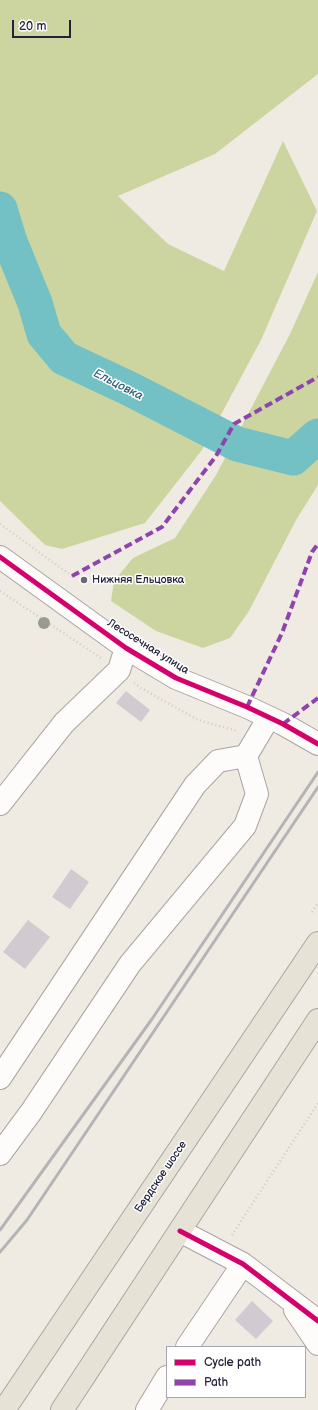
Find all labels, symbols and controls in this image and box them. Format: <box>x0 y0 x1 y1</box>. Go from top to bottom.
scale bar <box>14 12 73 38</box>
text: 20 m <box>19 19 46 34</box>
water label: Ельцовка <box>91 366 145 404</box>
place label: Нижняя Ельцовка <box>92 573 184 587</box>
marker: Нижняя Ельцовка <box>79 575 89 585</box>
street label: Лесосечная улица <box>105 617 191 677</box>
street label: Бердское шоссе <box>132 1139 190 1215</box>
legend <box>166 1346 306 1398</box>
text: Cycle path <box>204 1355 261 1370</box>
text: Path <box>204 1375 228 1390</box>

